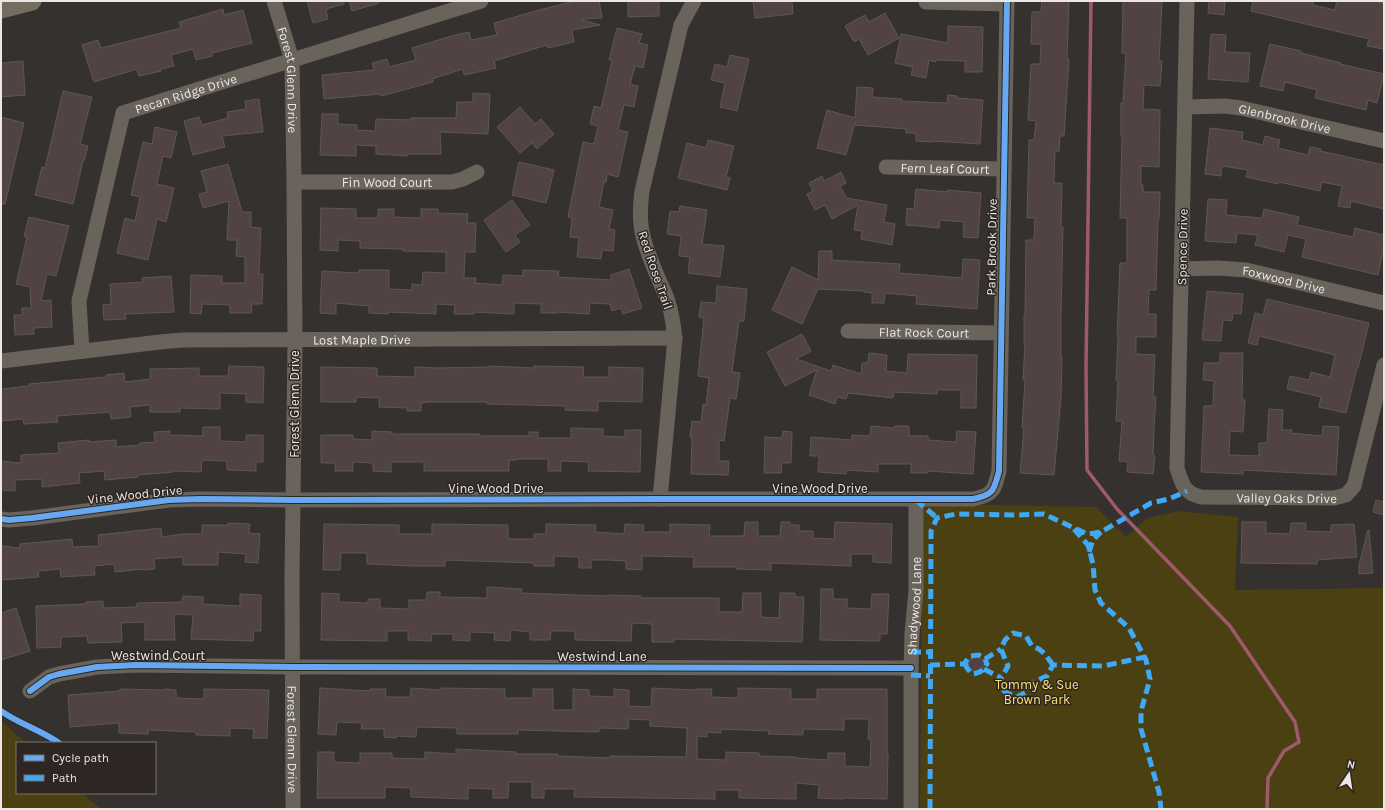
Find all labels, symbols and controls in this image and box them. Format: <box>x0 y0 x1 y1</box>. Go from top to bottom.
street label: Forest Glenn Drive <box>274 25 300 134</box>
street label: Pecan Ridge Drive <box>133 71 239 117</box>
street label: Glenbrook Drive <box>1237 101 1332 137</box>
street label: Fern Leaf Court <box>900 160 990 177</box>
street label: Fin Wood Court <box>342 175 432 190</box>
street label: Park Brook Drive <box>983 198 1000 296</box>
street label: Spence Drive <box>1174 208 1191 286</box>
street label: Red Rose Trail <box>635 229 676 311</box>
street label: Foxwood Drive <box>1242 263 1327 297</box>
street label: Flat Rock Court <box>879 324 969 341</box>
street label: Lost Maple Drive <box>313 332 411 347</box>
street label: Forest Glenn Drive <box>287 350 302 458</box>
street label: Vine Wood Drive <box>448 481 544 496</box>
street label: Vine Wood Drive <box>772 481 868 496</box>
street label: Vine Wood Drive <box>87 482 184 507</box>
street label: Valley Oaks Drive <box>1236 490 1337 506</box>
street label: Shadywood Lane <box>904 556 924 656</box>
street label: Westwind Court <box>111 648 205 663</box>
street label: Westwind Lane <box>557 649 647 664</box>
park label: Tommy & Sue Brown Park <box>995 677 1079 707</box>
street label: Forest Glenn Drive <box>284 685 300 793</box>
legend <box>16 742 156 794</box>
text: Cycle path <box>52 751 109 765</box>
north arrow <box>1329 754 1369 794</box>
text: N <box>1346 758 1356 772</box>
text: Path <box>52 771 77 785</box>

